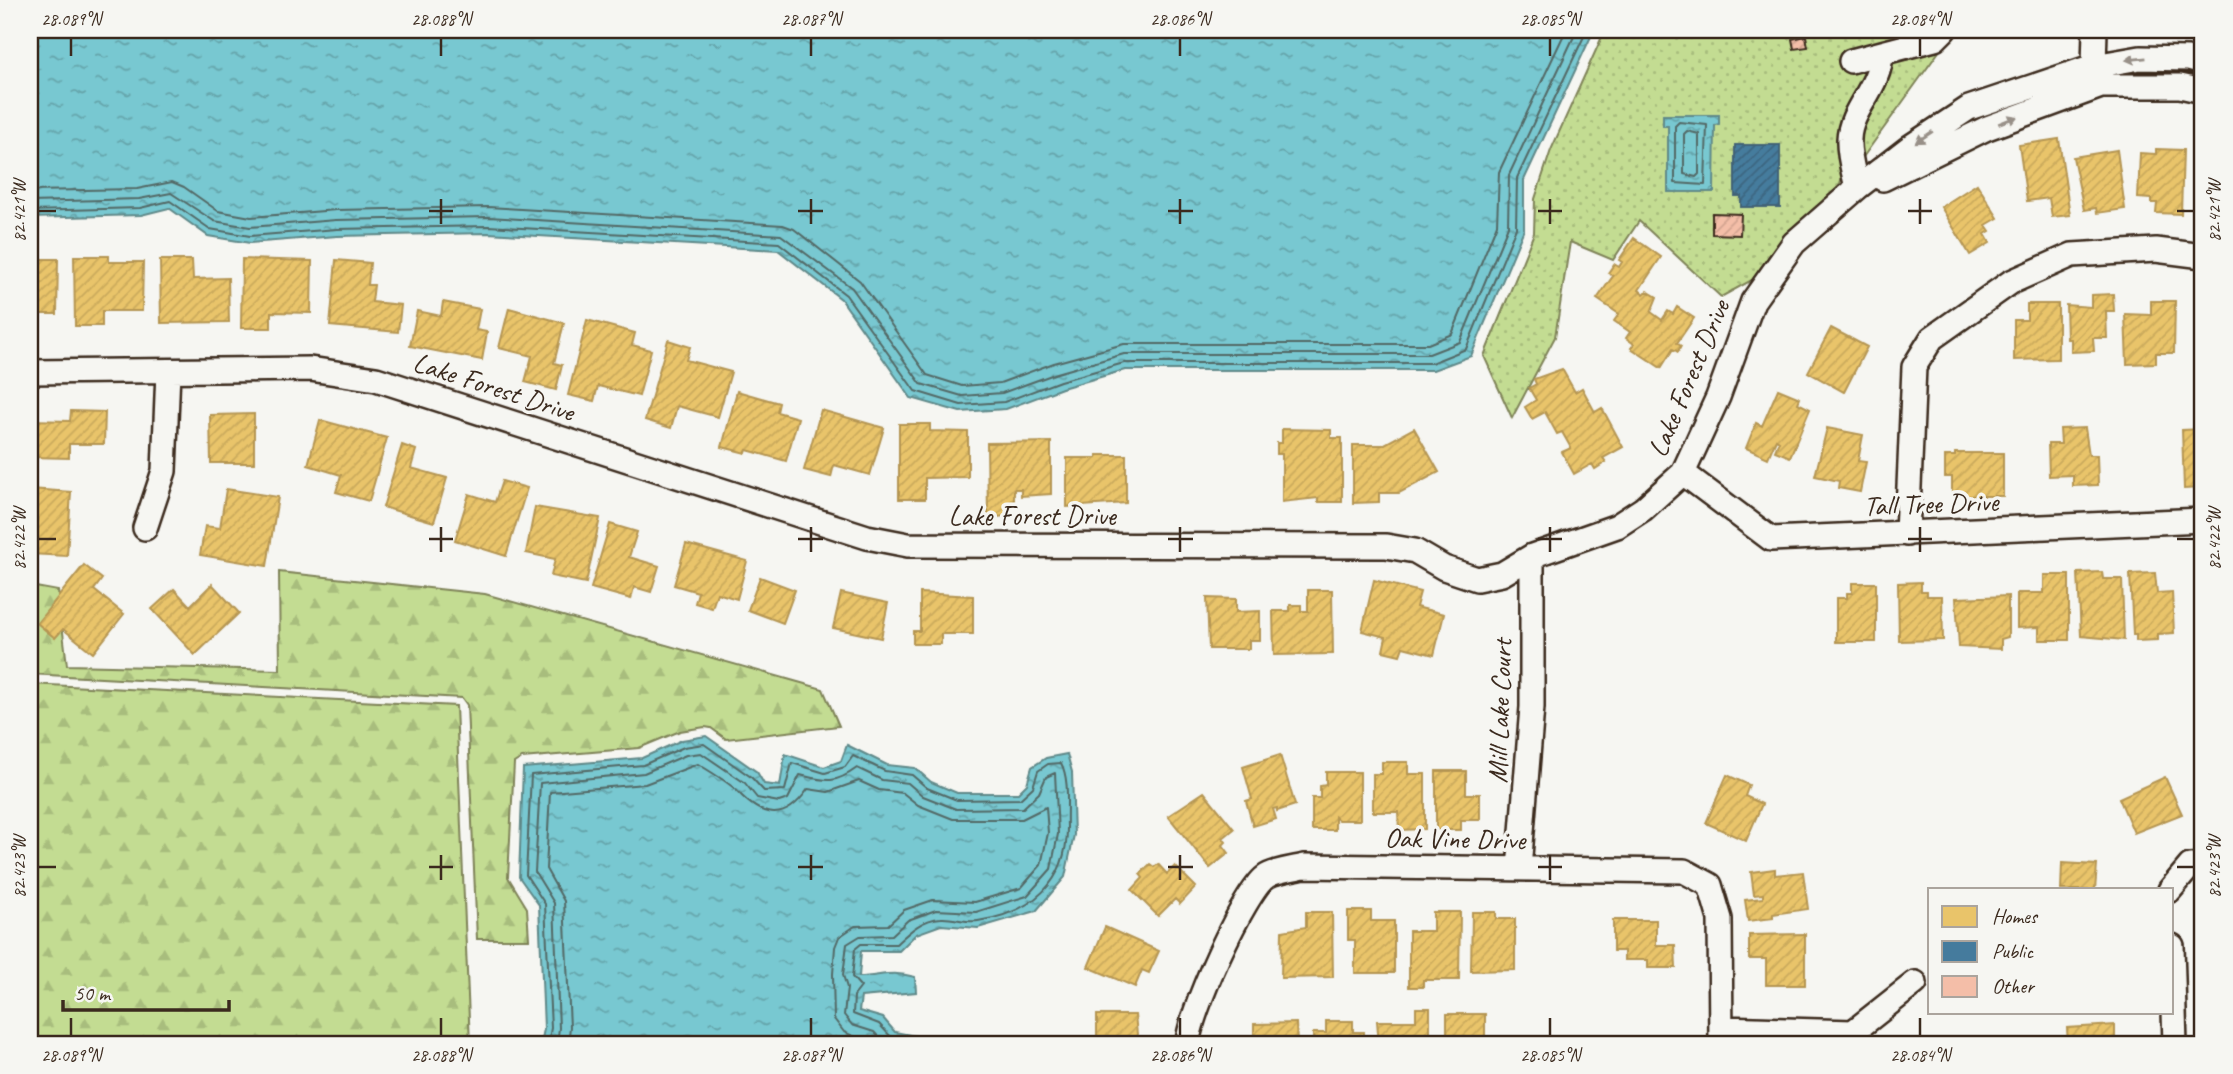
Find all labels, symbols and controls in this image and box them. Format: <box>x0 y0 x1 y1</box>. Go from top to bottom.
text: 28.089°N <box>41 8 104 30</box>
text: 28.088°N <box>411 8 474 30</box>
text: 28.087°N <box>781 8 844 30</box>
text: 28.086°N <box>1150 8 1213 30</box>
text: 28.085°N <box>1520 8 1583 30</box>
text: 28.084°N <box>1890 8 1953 30</box>
one-way arrow <box>2125 54 2147 65</box>
one-way arrow <box>1998 115 2019 126</box>
one-way arrow <box>1915 130 1934 143</box>
text: 82.421°W <box>8 177 30 242</box>
text: 82.421°W <box>2203 177 2225 242</box>
street label: Lake Forest Drive <box>1640 293 1738 462</box>
street label: Lake Forest Drive <box>409 344 580 430</box>
street label: Tall Tree Drive <box>1863 484 2001 523</box>
street label: Lake Forest Drive <box>949 498 1117 533</box>
text: 82.422°W <box>8 505 30 570</box>
text: 82.422°W <box>2203 505 2225 570</box>
street label: Mill Lake Court <box>1479 636 1520 784</box>
street label: Oak Vine Drive <box>1384 820 1528 857</box>
text: 82.423°W <box>8 833 30 898</box>
text: 82.423°W <box>2203 833 2225 898</box>
legend <box>1928 888 2174 1014</box>
text: Homes <box>1992 903 2039 929</box>
text: Public <box>1992 938 2034 964</box>
scale bar <box>63 969 229 1013</box>
text: Other <box>1992 973 2035 999</box>
text: 50 m <box>74 980 112 1006</box>
text: 28.089°N <box>41 1044 104 1066</box>
text: 28.088°N <box>411 1044 474 1066</box>
text: 28.087°N <box>781 1044 844 1066</box>
text: 28.086°N <box>1150 1044 1213 1066</box>
text: 28.085°N <box>1520 1044 1583 1066</box>
text: 28.084°N <box>1890 1044 1953 1066</box>

